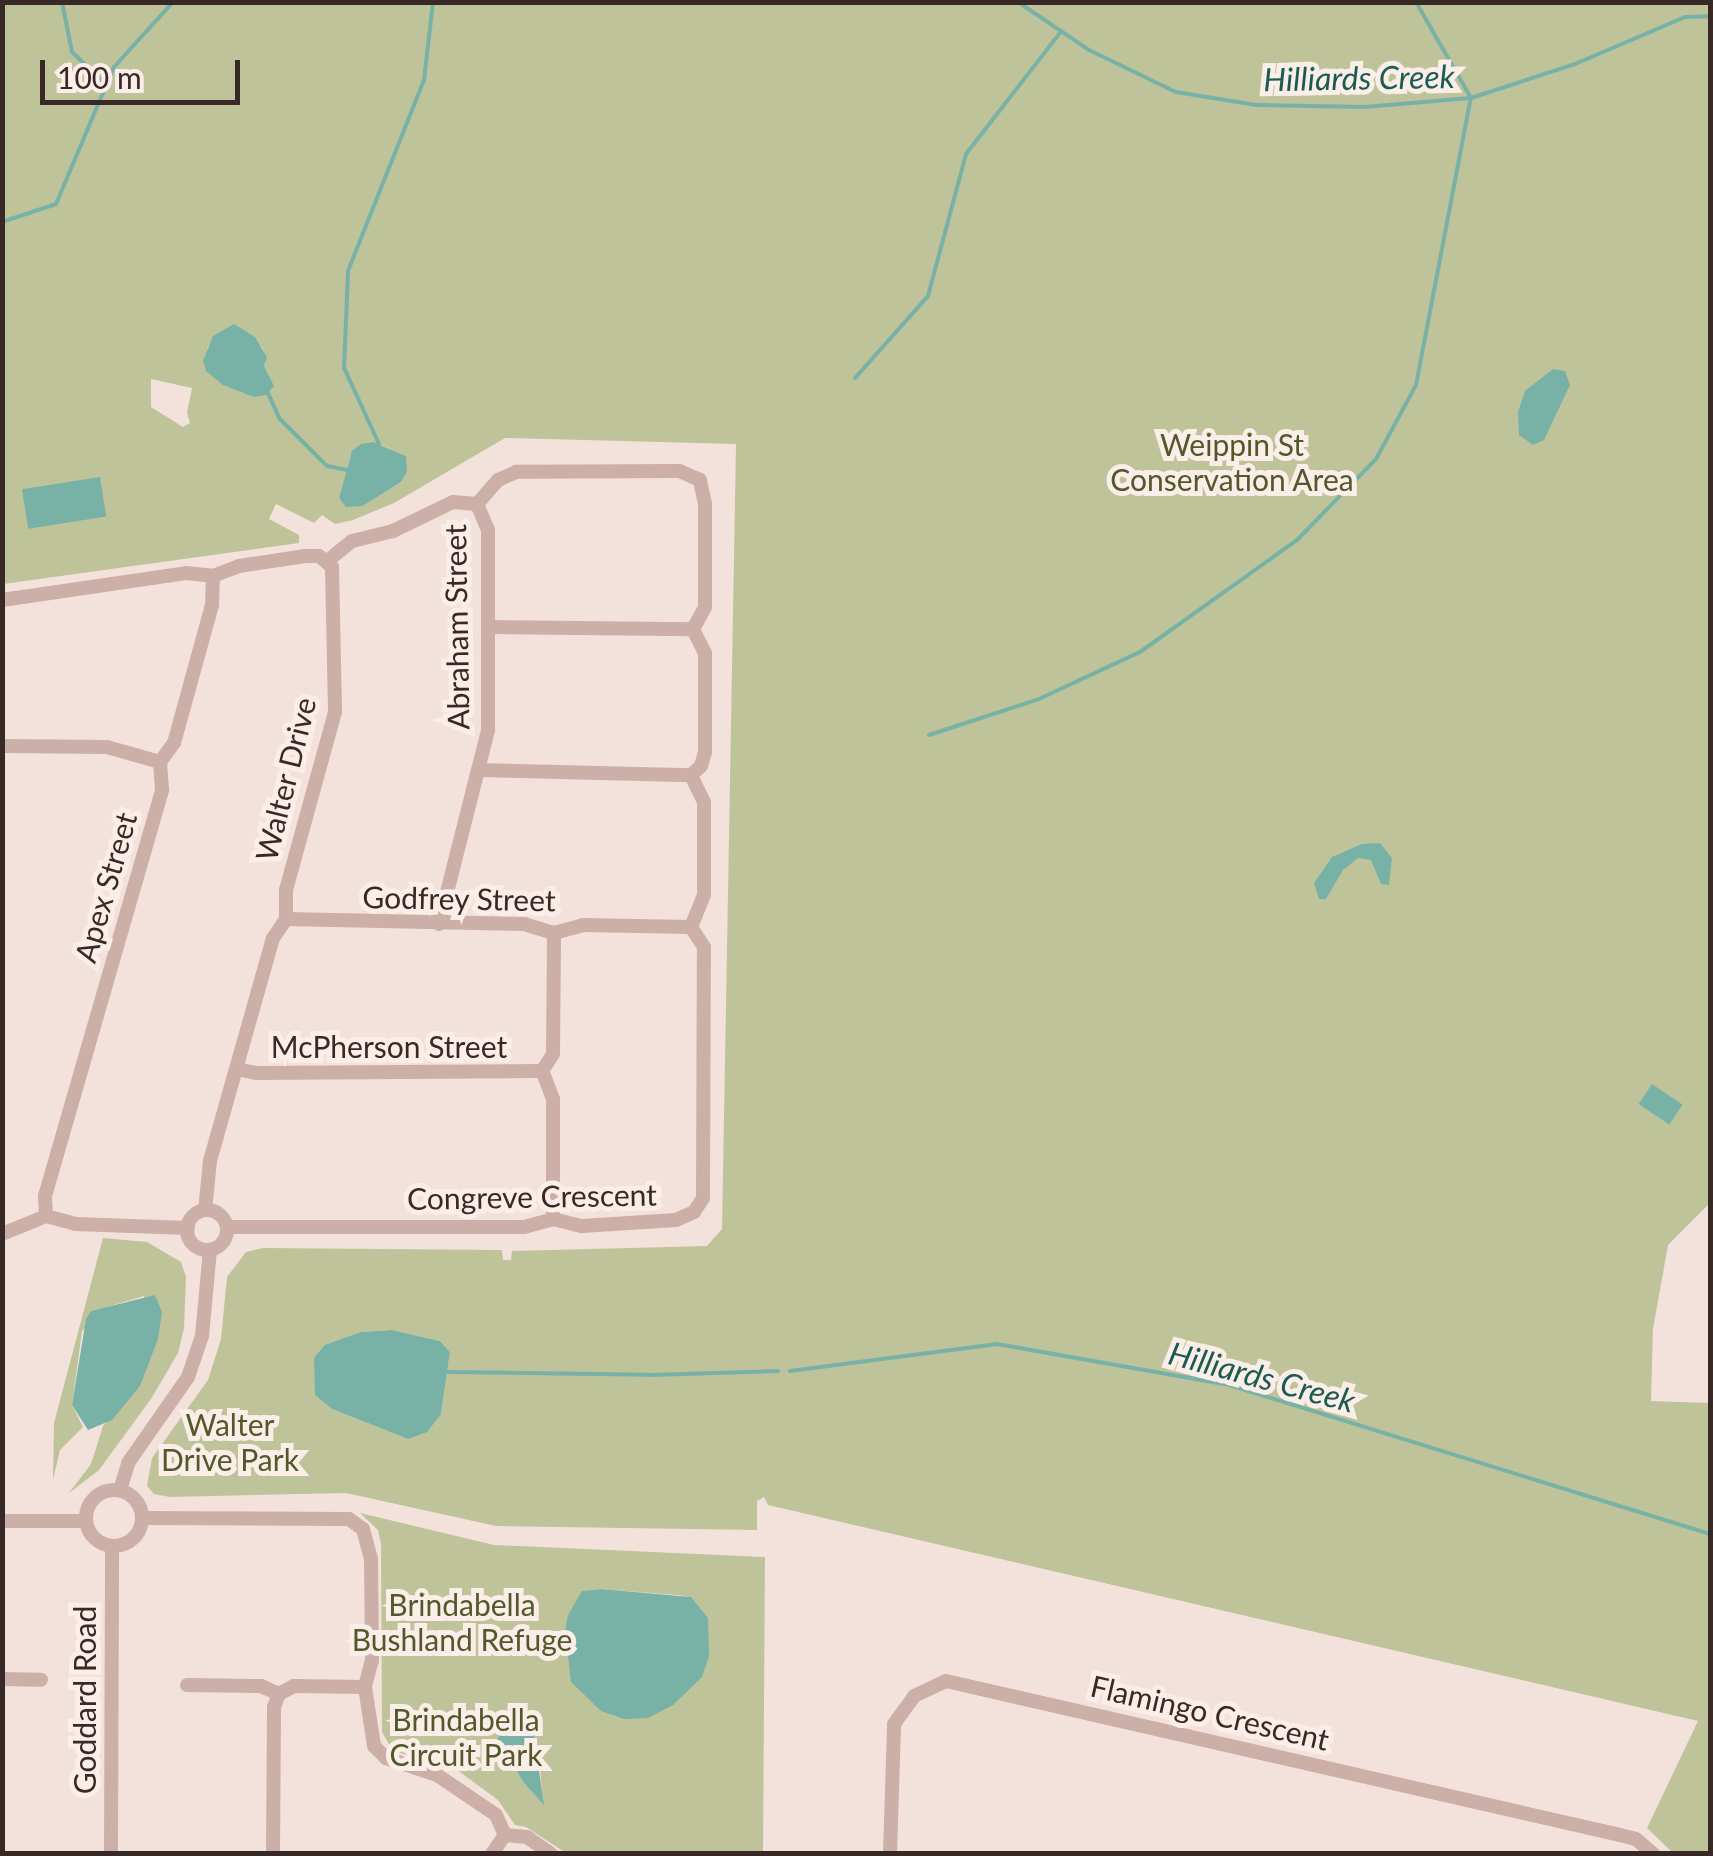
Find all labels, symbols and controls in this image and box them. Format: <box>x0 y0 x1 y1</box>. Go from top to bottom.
scale bar <box>45 40 245 102</box>
water label: Hilliards Creek <box>1263 57 1455 99</box>
text: 100 m <box>57 59 142 95</box>
park label: Weippin St Conservation Area <box>1110 426 1354 496</box>
street label: Abraham Street <box>436 524 476 730</box>
street label: Walter Drive <box>247 693 323 865</box>
street label: Apex Street <box>66 808 144 966</box>
street label: Godfrey Street <box>362 878 556 918</box>
street label: McPherson Street <box>271 1028 507 1064</box>
street label: Congreve Crescent <box>407 1176 657 1216</box>
water label: Hilliards Creek <box>1165 1334 1359 1420</box>
park label: Walter Drive Park <box>161 1406 299 1476</box>
park label: Brindabella Bushland Refuge <box>352 1586 572 1656</box>
street label: Goddard Road <box>66 1606 102 1794</box>
street label: Flamingo Crescent <box>1087 1667 1333 1757</box>
park label: Brindabella Circuit Park <box>390 1701 542 1772</box>

